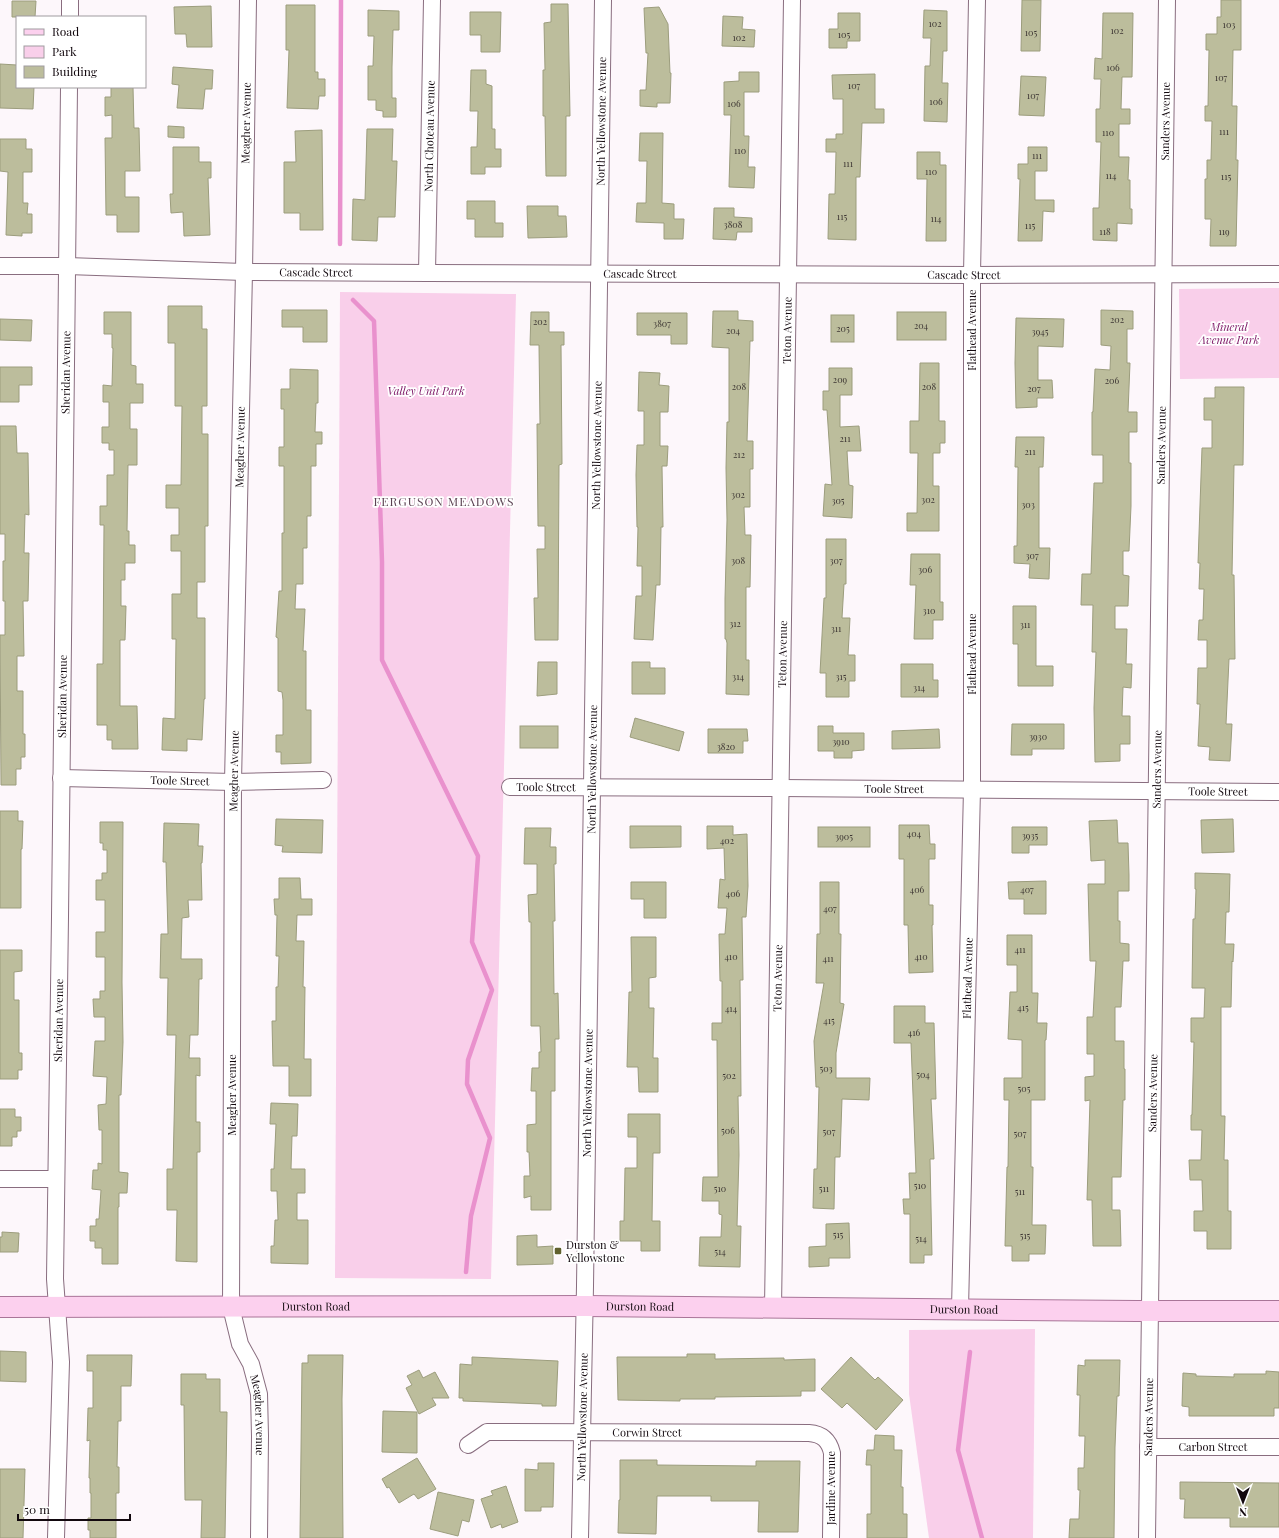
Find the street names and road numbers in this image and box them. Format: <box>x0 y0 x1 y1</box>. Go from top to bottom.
street label: North Yellowstone Avenue <box>592 56 609 186</box>
street label: North Choteau Avenue <box>420 80 438 192</box>
street label: Sanders Avenue <box>1157 81 1173 160</box>
street label: Meagher Avenue <box>237 82 254 164</box>
street label: Cascade Street <box>279 264 353 280</box>
street label: Cascade Street <box>603 266 677 281</box>
street label: Cascade Street <box>927 267 1001 282</box>
street label: Flathead Avenue <box>964 289 979 371</box>
street label: Teton Avenue <box>779 296 795 364</box>
street label: Sheridan Avenue <box>57 330 73 414</box>
street label: North Yellowstone Avenue <box>588 380 605 510</box>
street label: Sanders Avenue <box>1153 405 1169 484</box>
street label: Meagher Avenue <box>231 406 248 488</box>
street label: Flathead Avenue <box>964 613 979 695</box>
street label: Teton Avenue <box>774 620 790 688</box>
street label: Sheridan Avenue <box>54 654 70 738</box>
street label: North Yellowstone Avenue <box>583 704 600 834</box>
street label: Sanders Avenue <box>1148 729 1165 808</box>
street label: Meagher Avenue <box>225 730 242 812</box>
street label: Toole Street <box>150 772 210 788</box>
street label: Toole Street <box>516 779 576 794</box>
street label: Toole Street <box>864 781 924 796</box>
street label: Toole Street <box>1188 783 1248 799</box>
street label: Flathead Avenue <box>959 937 976 1019</box>
street label: Teton Avenue <box>769 944 785 1012</box>
street label: Sheridan Avenue <box>50 978 66 1062</box>
street label: North Yellowstone Avenue <box>579 1028 596 1158</box>
street label: Sanders Avenue <box>1144 1053 1160 1132</box>
street label: Meagher Avenue <box>224 1054 239 1136</box>
street label: Durston Road <box>282 1298 351 1314</box>
street label: Durston Road <box>606 1298 675 1314</box>
street label: Durston Road <box>930 1301 999 1317</box>
street label: North Yellowstone Avenue <box>573 1352 591 1482</box>
street label: Meagher Avenue <box>247 1373 268 1456</box>
street label: Sanders Avenue <box>1140 1377 1156 1456</box>
street label: Corwin Street <box>612 1424 682 1440</box>
street label: Carbon Street <box>1179 1439 1248 1454</box>
street label: Jardine Avenue <box>823 1451 838 1526</box>

